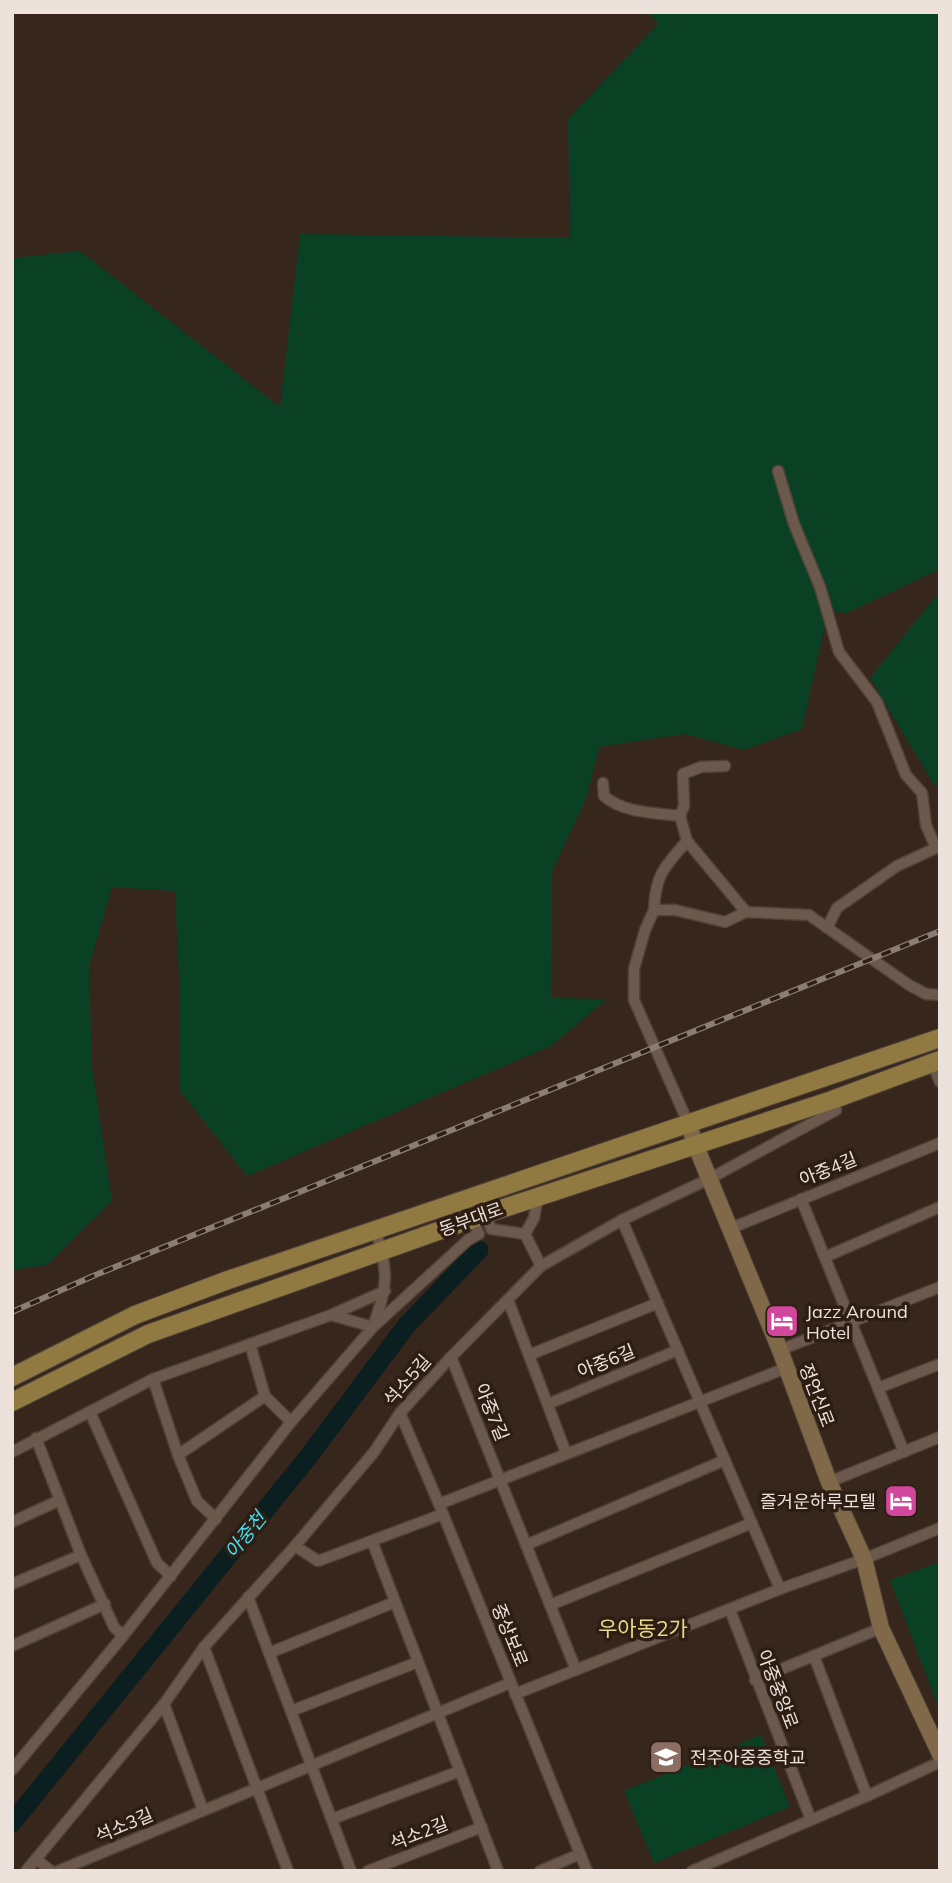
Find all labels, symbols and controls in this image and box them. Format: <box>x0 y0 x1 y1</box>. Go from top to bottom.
street label: 아중4길 <box>796 1147 860 1191</box>
street label: 동부대로 <box>436 1197 506 1241</box>
place label: Jazz Around Hotel <box>806 1300 908 1344</box>
hotel icon: Jazz Around Hotel <box>763 1302 801 1340</box>
street label: 아중6길 <box>574 1339 638 1383</box>
street label: 석소5길 <box>378 1350 436 1410</box>
street label: 정언신로 <box>794 1360 840 1430</box>
street label: 아중7길 <box>470 1380 514 1444</box>
hotel icon: 즐거운하루모텔 <box>882 1482 920 1520</box>
place label: 즐거운하루모텔 <box>760 1490 876 1513</box>
water label: 아중천 <box>219 1506 272 1563</box>
street label: 중상보로 <box>487 1600 533 1670</box>
district label: 우아동2가 <box>598 1615 688 1641</box>
street label: 아중중앙로 <box>752 1646 804 1732</box>
school or university icon: 전주아중중학교 <box>647 1738 685 1776</box>
place label: 전주아중중학교 <box>690 1746 806 1769</box>
street label: 석소3길 <box>92 1803 156 1847</box>
street label: 석소2길 <box>387 1811 451 1855</box>

